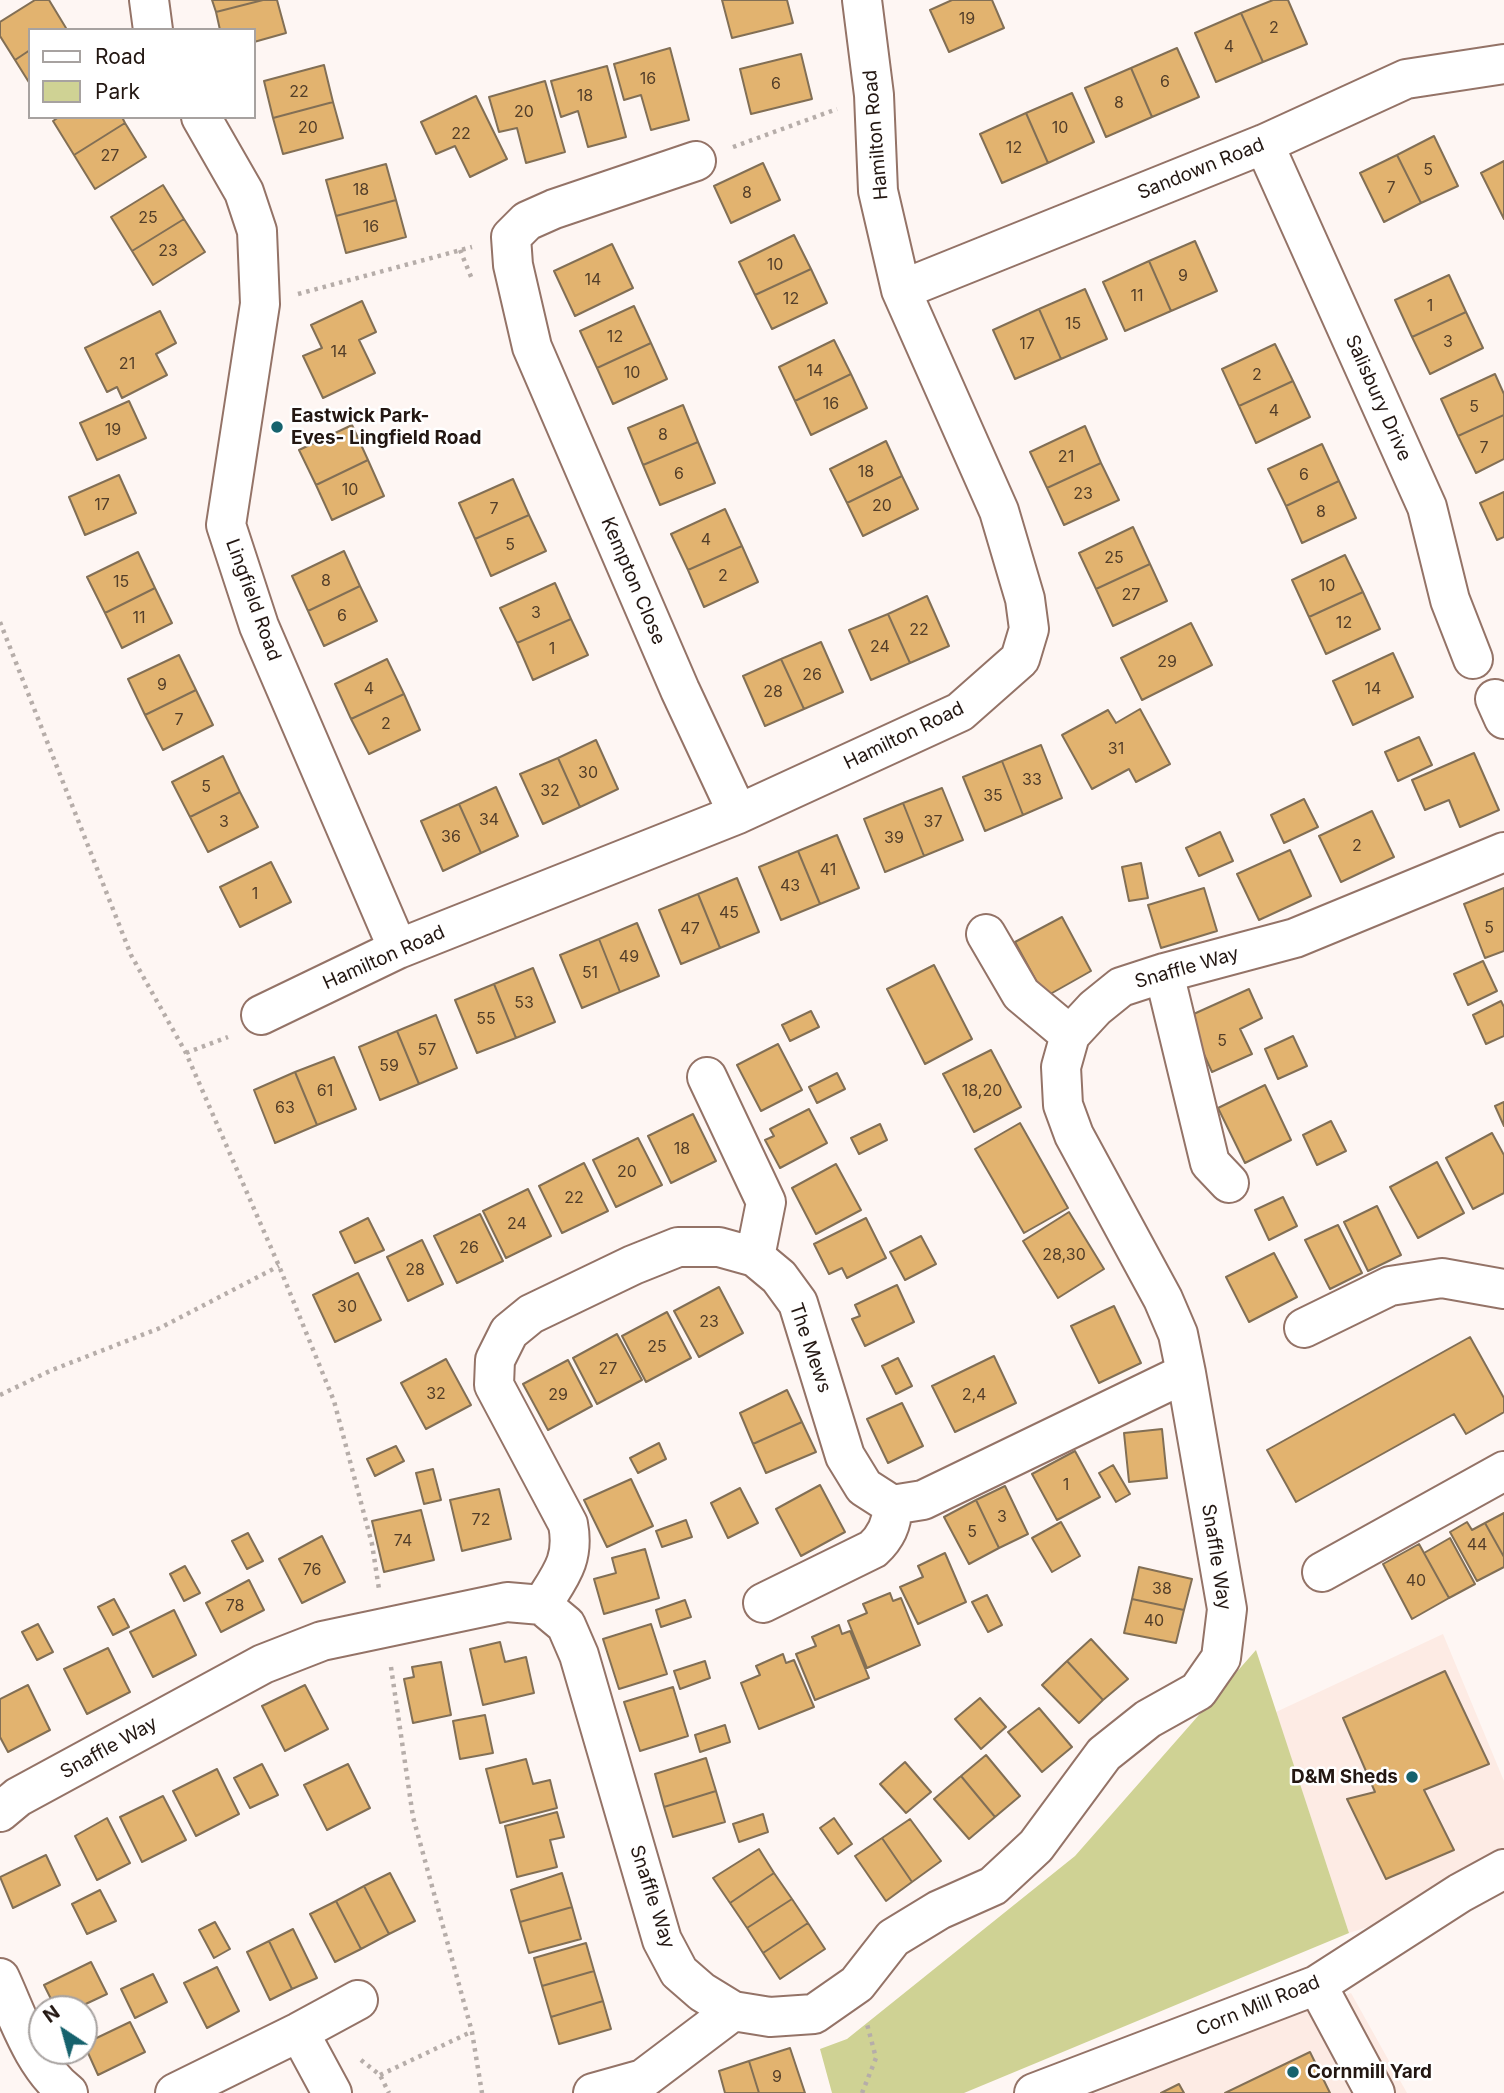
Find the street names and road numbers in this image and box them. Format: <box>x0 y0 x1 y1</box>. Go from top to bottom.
street label: Hamilton Road <box>859 69 893 201</box>
street label: Sandown Road <box>1134 133 1268 205</box>
street label: Salisbury Drive <box>1340 331 1416 465</box>
street label: Kempton Close <box>596 514 670 648</box>
street label: Lingfield Road <box>220 536 286 664</box>
street label: Hamilton Road <box>840 697 968 775</box>
street label: Hamilton Road <box>320 921 448 995</box>
street label: Snaffle Way <box>1132 942 1242 994</box>
street label: The Mews <box>784 1300 836 1396</box>
street label: Snaffle Way <box>1196 1502 1236 1612</box>
street label: Snaffle Way <box>57 1712 161 1784</box>
street label: Snaffle Way <box>625 1842 679 1952</box>
street label: Corn Mill Road <box>1193 1971 1323 2041</box>

